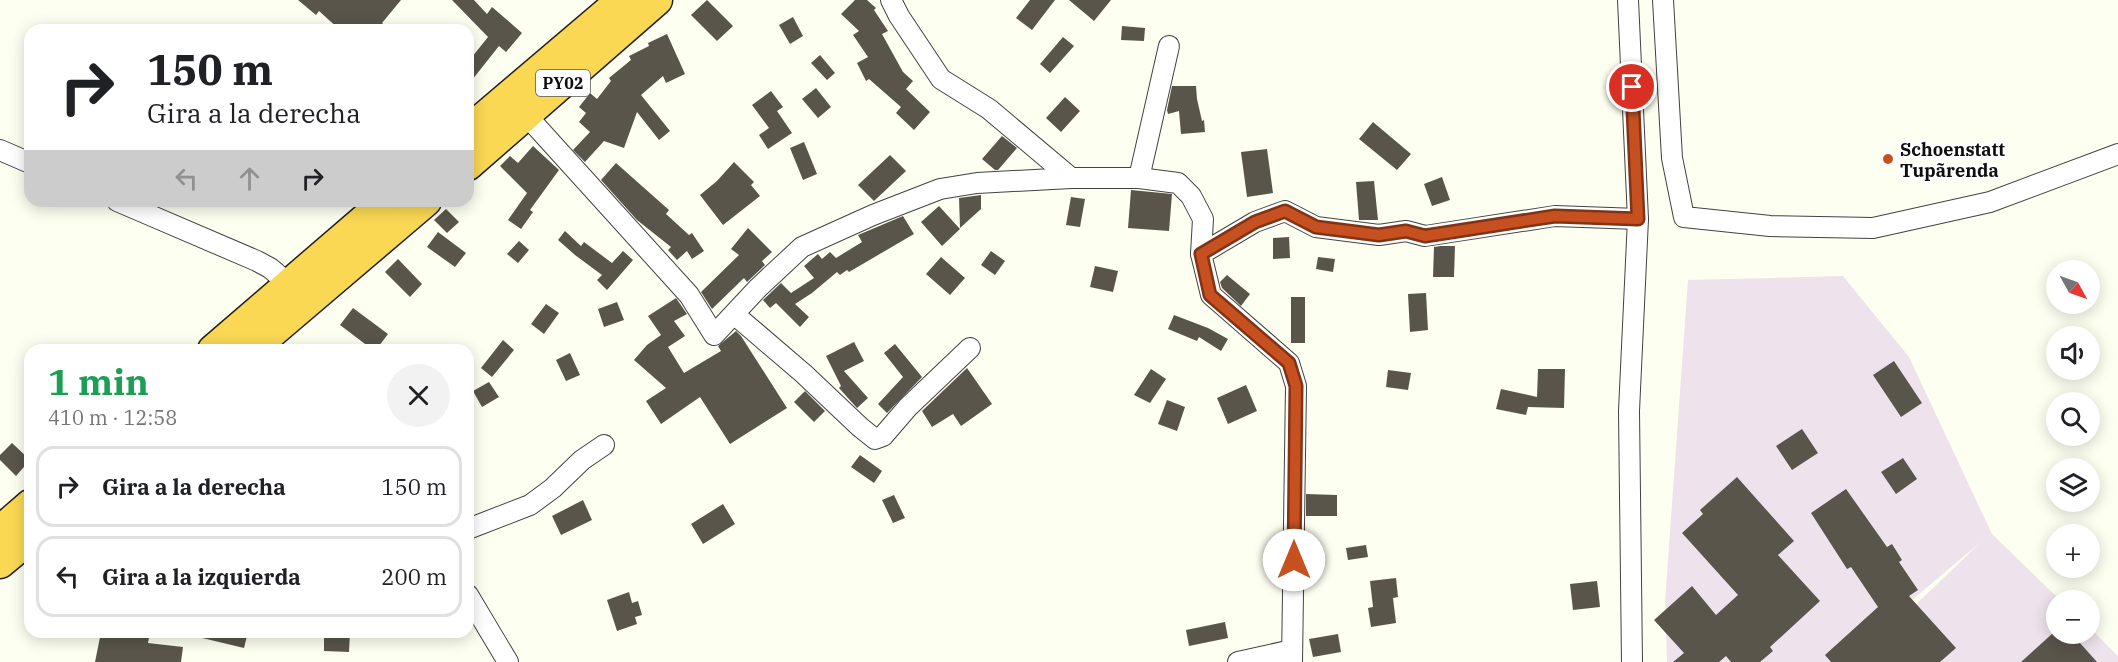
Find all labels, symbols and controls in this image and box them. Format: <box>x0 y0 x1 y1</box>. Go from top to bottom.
text: 150 m <box>147 42 273 97</box>
icon: right <box>48 48 126 126</box>
pin <box>1606 61 1657 112</box>
road number: PY02 <box>536 70 590 96</box>
icon: arrive <box>1615 70 1648 103</box>
text: Gira a la derecha <box>147 95 361 130</box>
place label: Schoenstatt Tupãrenda <box>1900 138 2005 182</box>
marker: Schoenstatt Tupãrenda <box>1881 152 1895 166</box>
icon: left <box>170 162 203 195</box>
icon: ahead <box>233 162 266 195</box>
icon: right <box>296 162 329 195</box>
north arrow <box>2046 260 2100 314</box>
map controls <box>2046 260 2100 644</box>
button: sound <box>2046 326 2100 380</box>
text: 1 min <box>48 358 149 405</box>
button: close <box>387 364 450 427</box>
button: search <box>2046 392 2100 446</box>
text: 410 m · 12:58 <box>48 404 177 431</box>
button: layers <box>2046 458 2100 512</box>
icon: right <box>51 470 84 503</box>
text: Gira a la derecha <box>102 472 286 501</box>
text: 150 m <box>381 472 447 501</box>
button: + <box>2046 524 2100 578</box>
position arrow <box>1262 528 1326 592</box>
icon: left <box>51 560 84 593</box>
text: Gira a la izquierda <box>102 562 301 591</box>
text: 200 m <box>381 562 447 591</box>
button: − <box>2046 590 2100 644</box>

